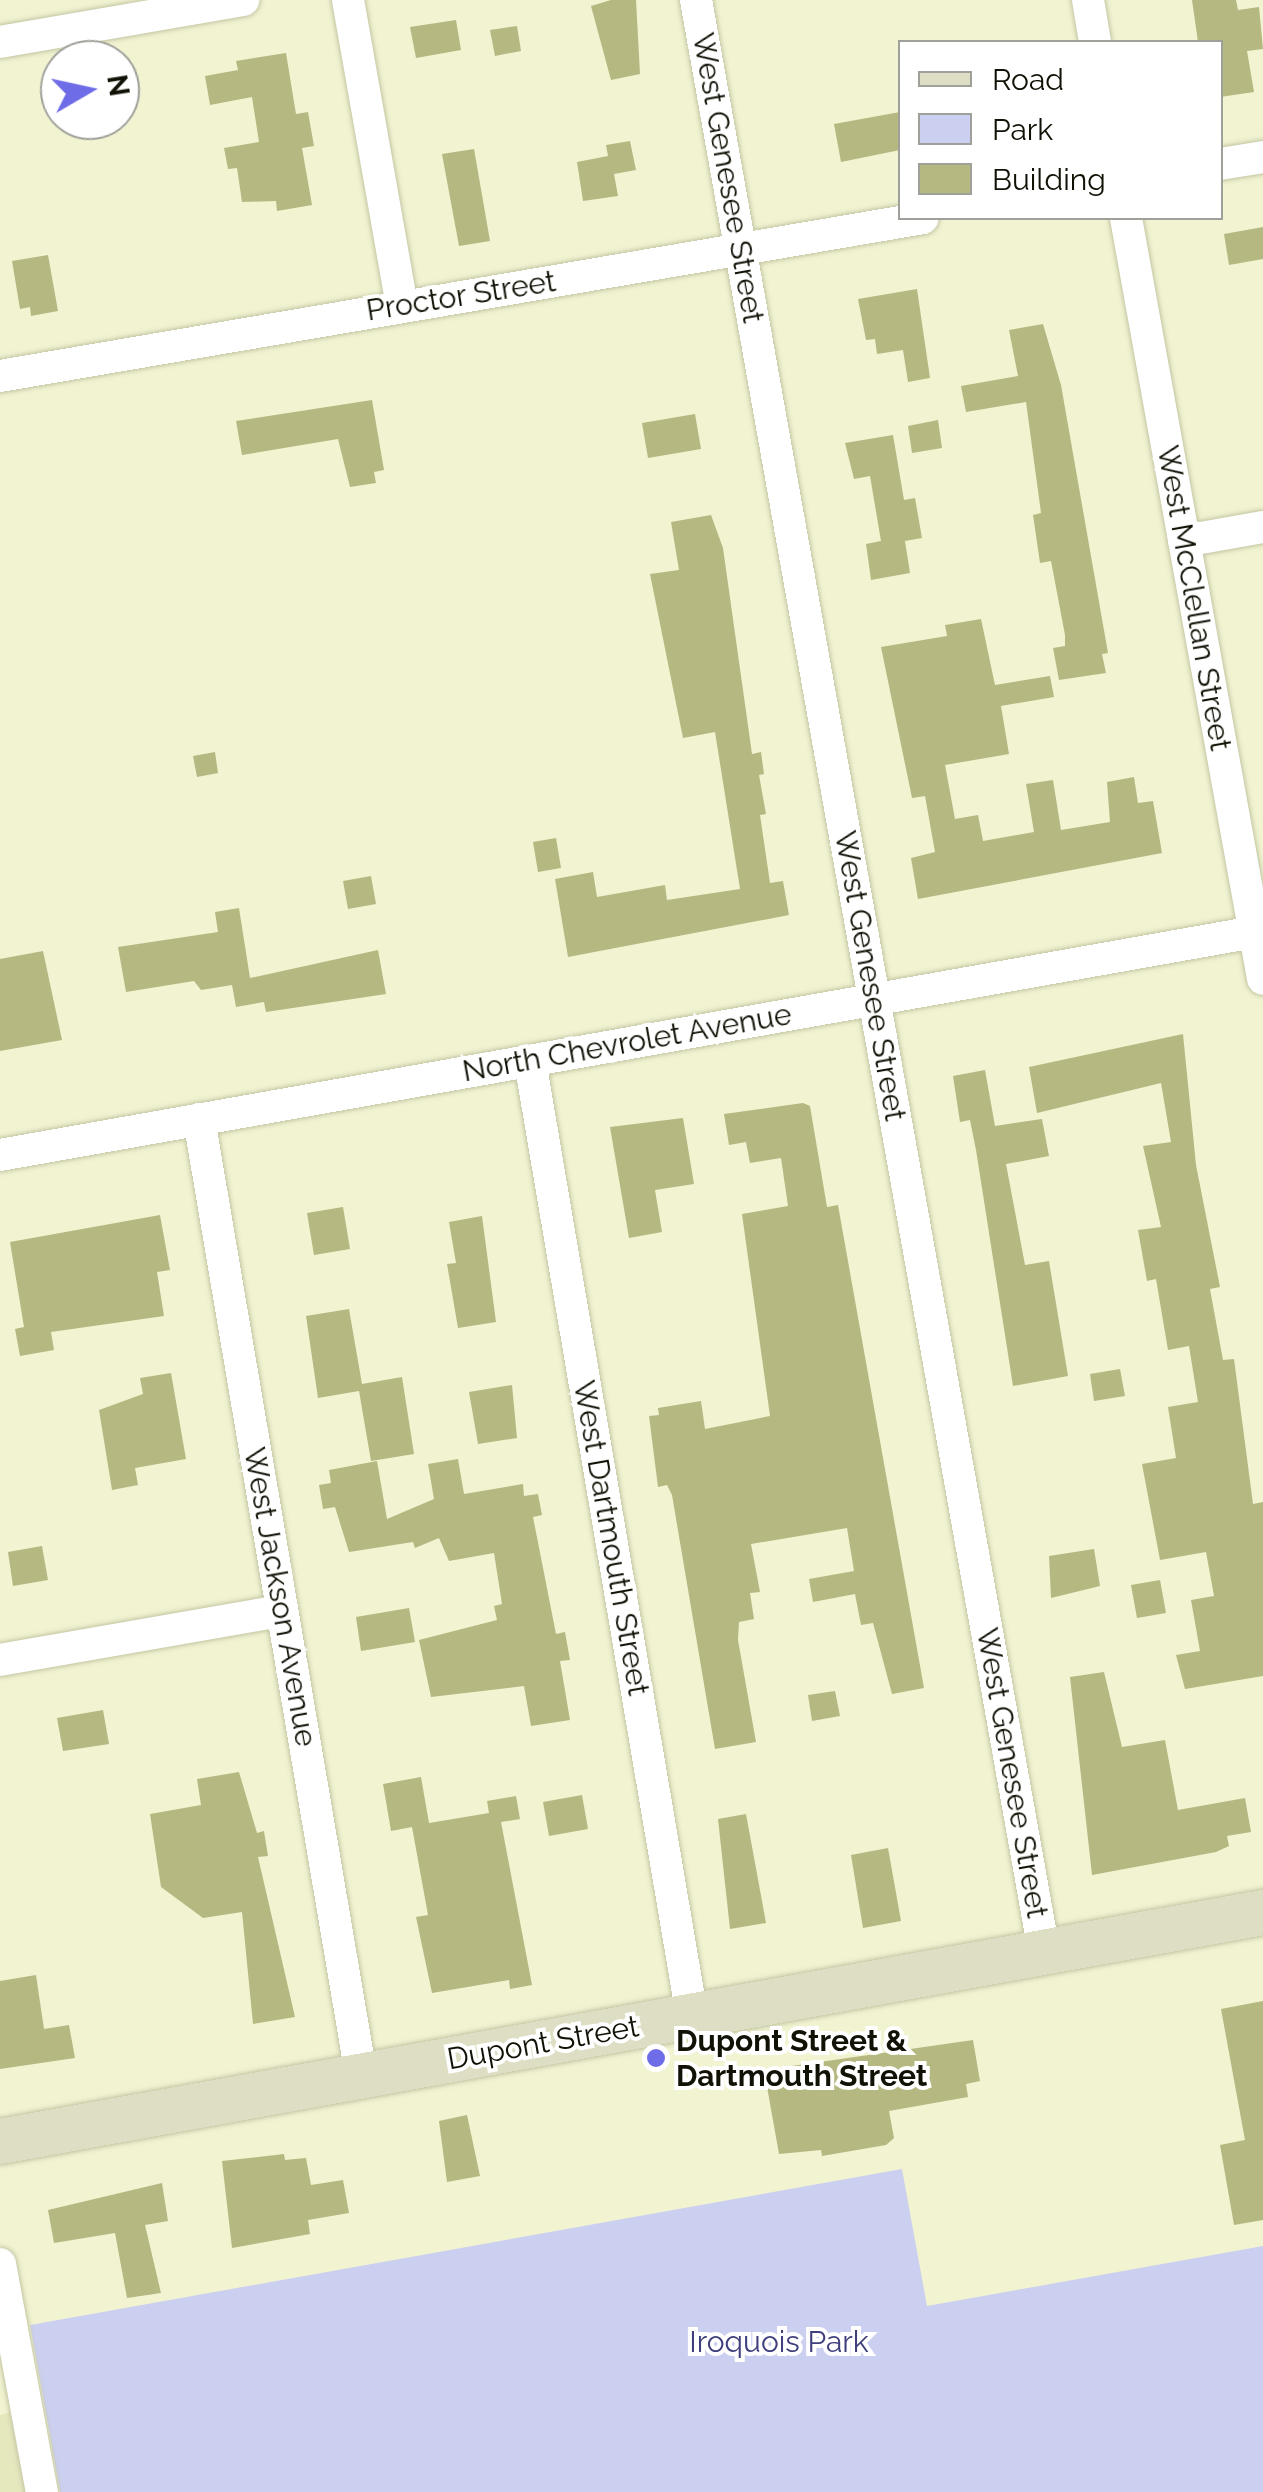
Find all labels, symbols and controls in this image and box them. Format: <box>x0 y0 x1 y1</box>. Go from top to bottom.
street label: West Genesee Street <box>685 30 771 326</box>
north arrow <box>40 40 140 140</box>
legend <box>898 40 1223 220</box>
text: Road <box>992 62 1064 97</box>
text: N <box>100 72 136 99</box>
text: Park <box>992 112 1053 147</box>
text: Building <box>992 162 1106 197</box>
street label: Proctor Street <box>363 263 559 329</box>
street label: West McClellan Street <box>1149 443 1239 753</box>
street label: West Genesee Street <box>827 828 913 1124</box>
street label: North Chevrolet Avenue <box>459 996 795 1090</box>
street label: West Dartmouth Street <box>566 1378 656 1698</box>
street label: West Jackson Avenue <box>236 1444 324 1750</box>
street label: West Genesee Street <box>969 1625 1055 1921</box>
street label: Dupont Street <box>444 2008 642 2078</box>
place label: Dupont Street & Dartmouth Street <box>676 2023 927 2094</box>
marker: Dupont Street & Dartmouth Street <box>645 2047 667 2069</box>
park label: Iroquois Park <box>689 2324 869 2360</box>

